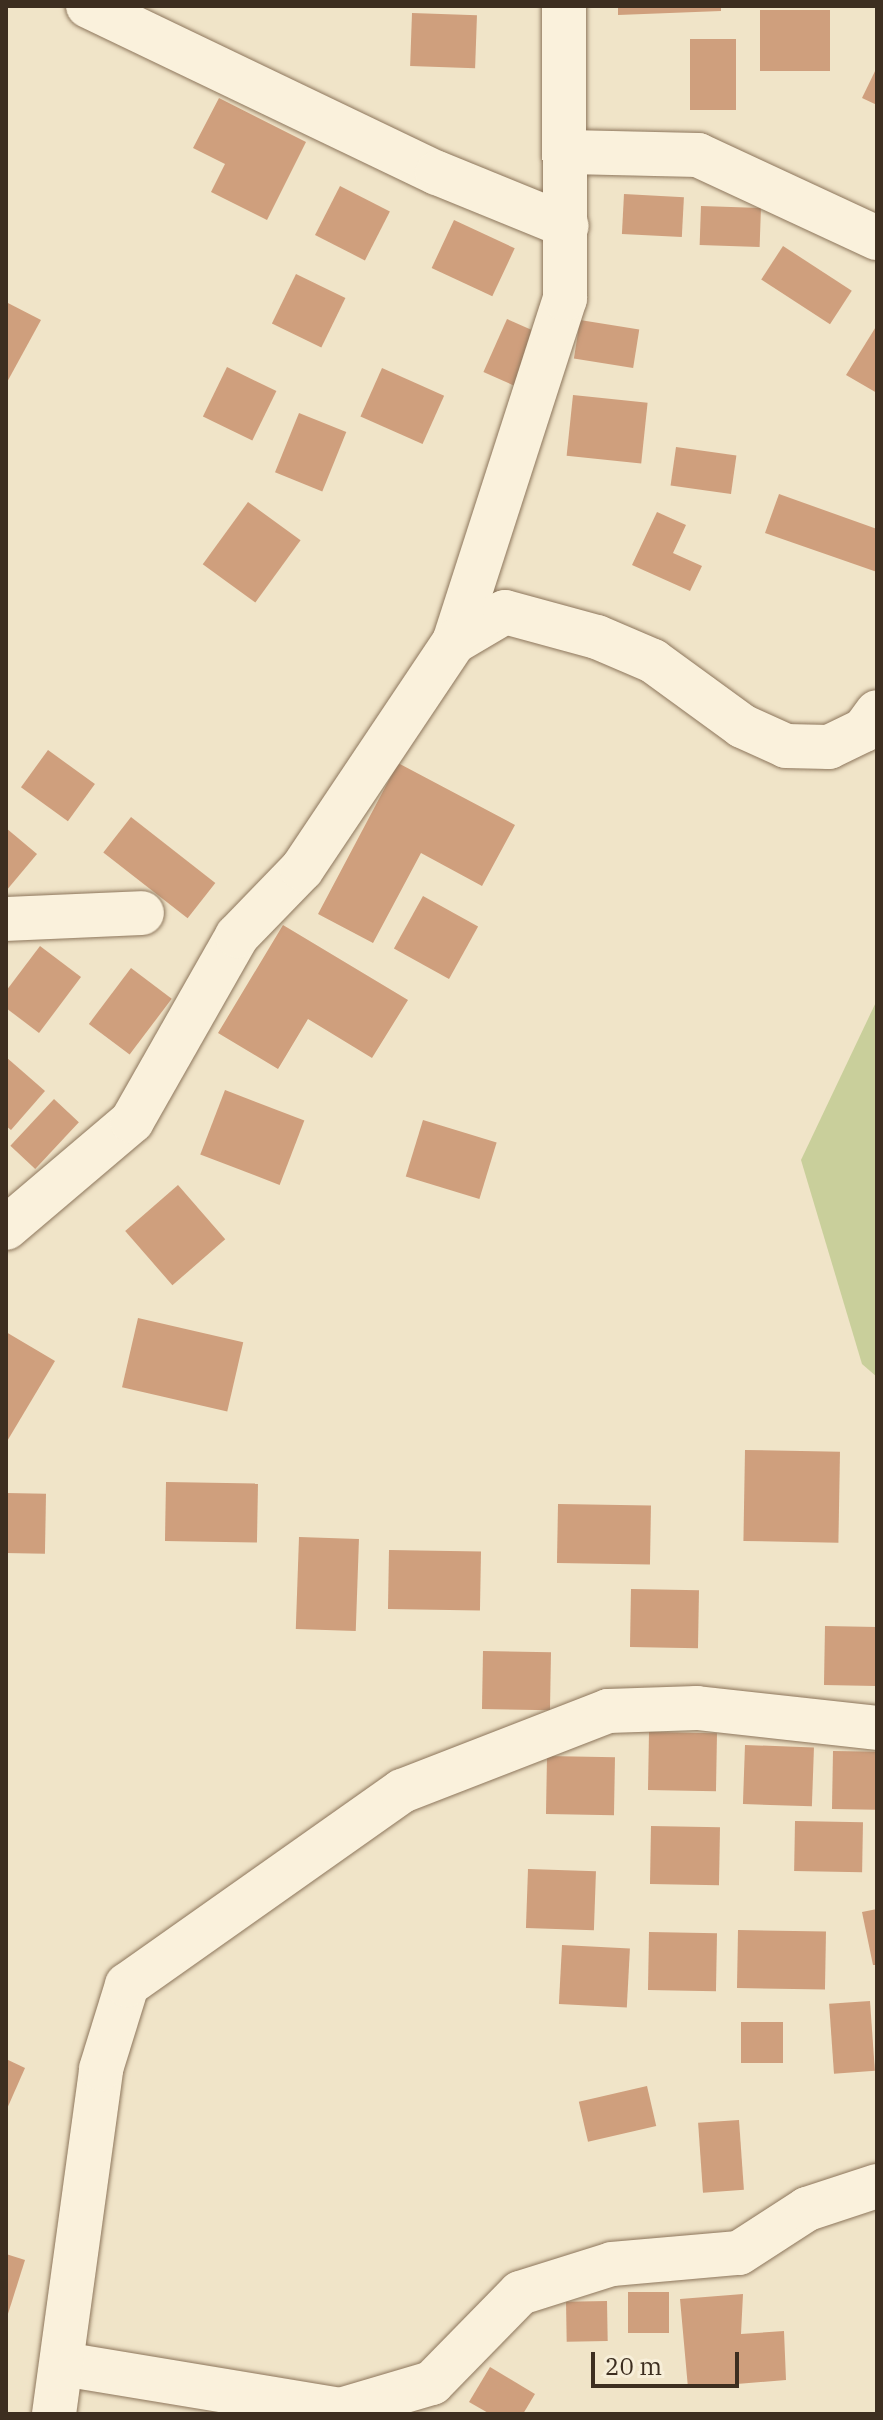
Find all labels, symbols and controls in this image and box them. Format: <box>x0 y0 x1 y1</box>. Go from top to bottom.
scale bar <box>595 2336 743 2386</box>
text: 20 m <box>605 2350 662 2382</box>

